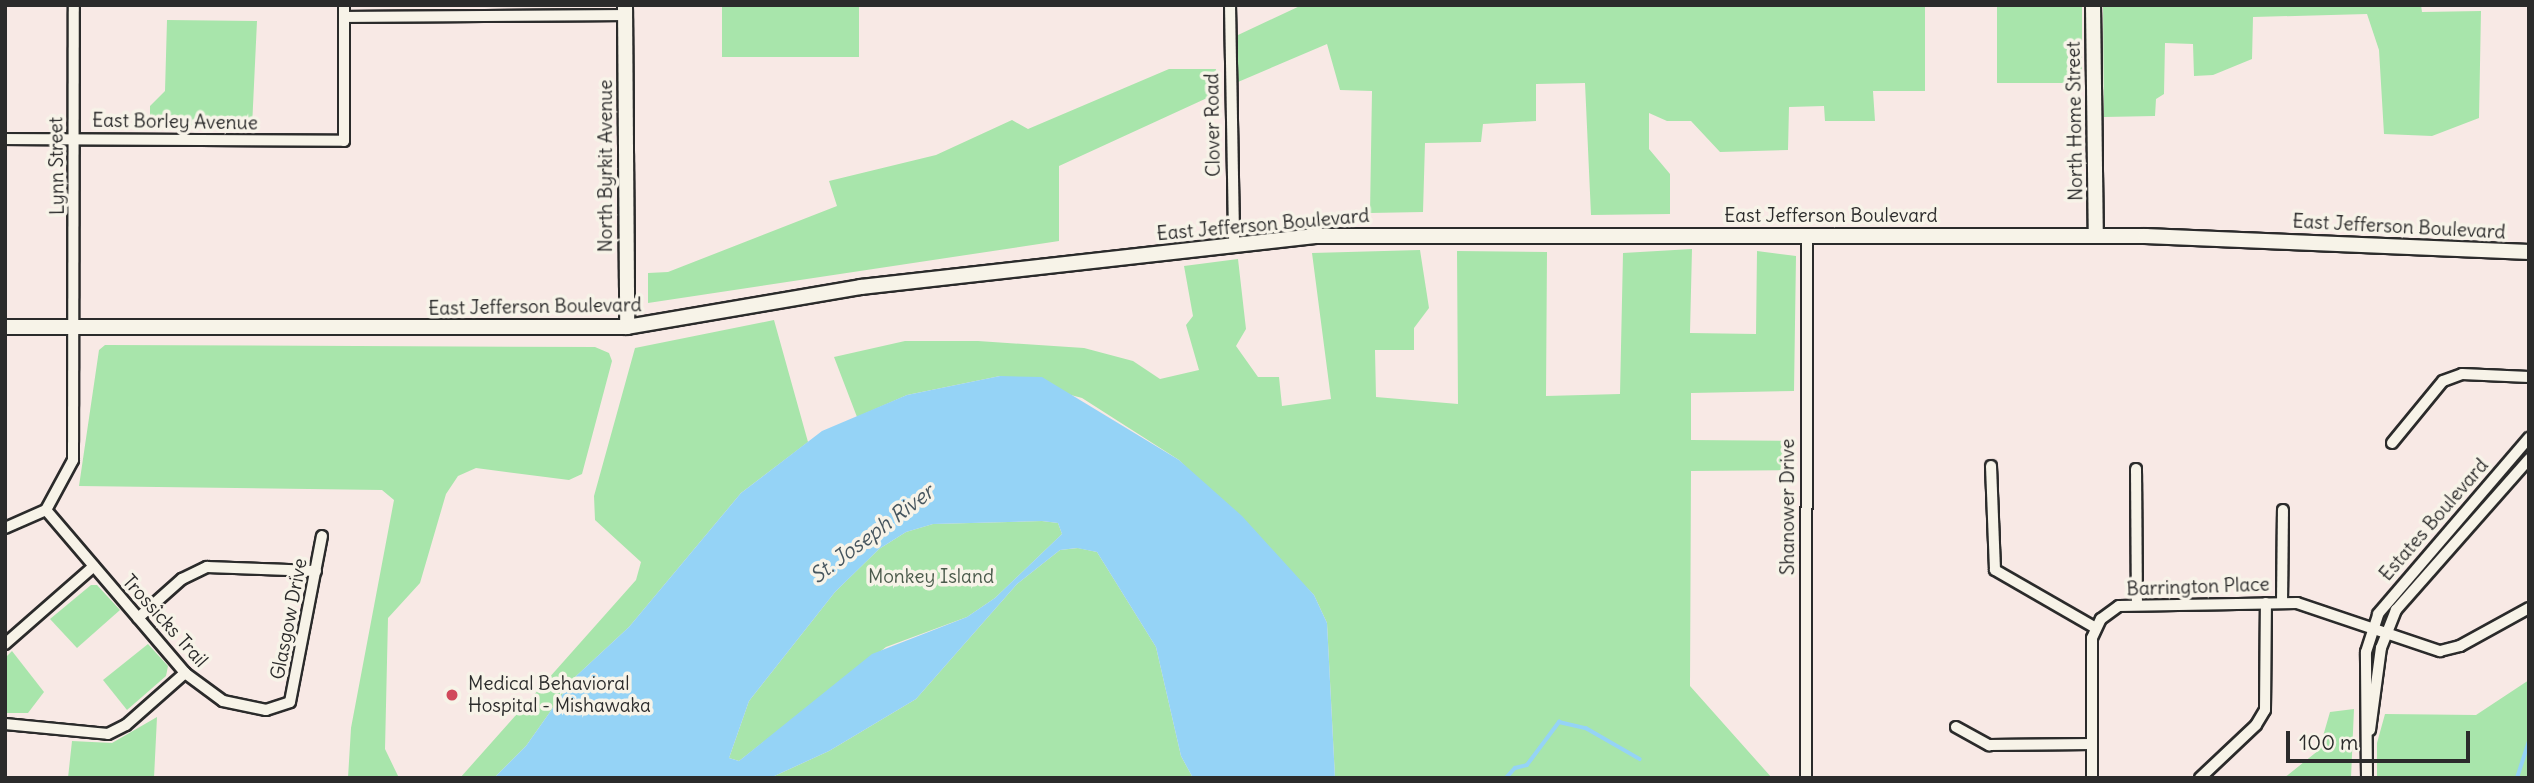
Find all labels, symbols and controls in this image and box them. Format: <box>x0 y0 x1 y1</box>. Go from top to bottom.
street label: North Home Street <box>2062 41 2088 201</box>
street label: Clover Road <box>1201 73 1225 177</box>
street label: North Byrkit Avenue <box>595 80 617 252</box>
street label: East Borley Avenue <box>92 109 258 135</box>
street label: Lynn Street <box>45 117 69 215</box>
street label: East Jefferson Boulevard <box>1156 204 1370 246</box>
street label: East Jefferson Boulevard <box>1724 205 1938 227</box>
street label: East Jefferson Boulevard <box>2292 210 2506 244</box>
street label: East Jefferson Boulevard <box>428 294 642 320</box>
street label: Shanower Drive <box>1777 439 1799 575</box>
street label: Estates Boulevard <box>2375 454 2493 586</box>
water label: St. Joseph River <box>805 479 939 589</box>
street label: Glasgow Drive <box>266 556 312 682</box>
park label: Monkey Island <box>868 566 994 588</box>
street label: Trossicks Trail <box>118 570 212 672</box>
street label: Barrington Place <box>2126 573 2270 601</box>
place label: Medical Behavioral Hospital - Mishawaka <box>468 673 651 717</box>
marker: Medical Behavioral Hospital - Mishawaka <box>442 685 462 705</box>
scale bar <box>2289 716 2473 760</box>
text: 100 m <box>2299 729 2358 756</box>

